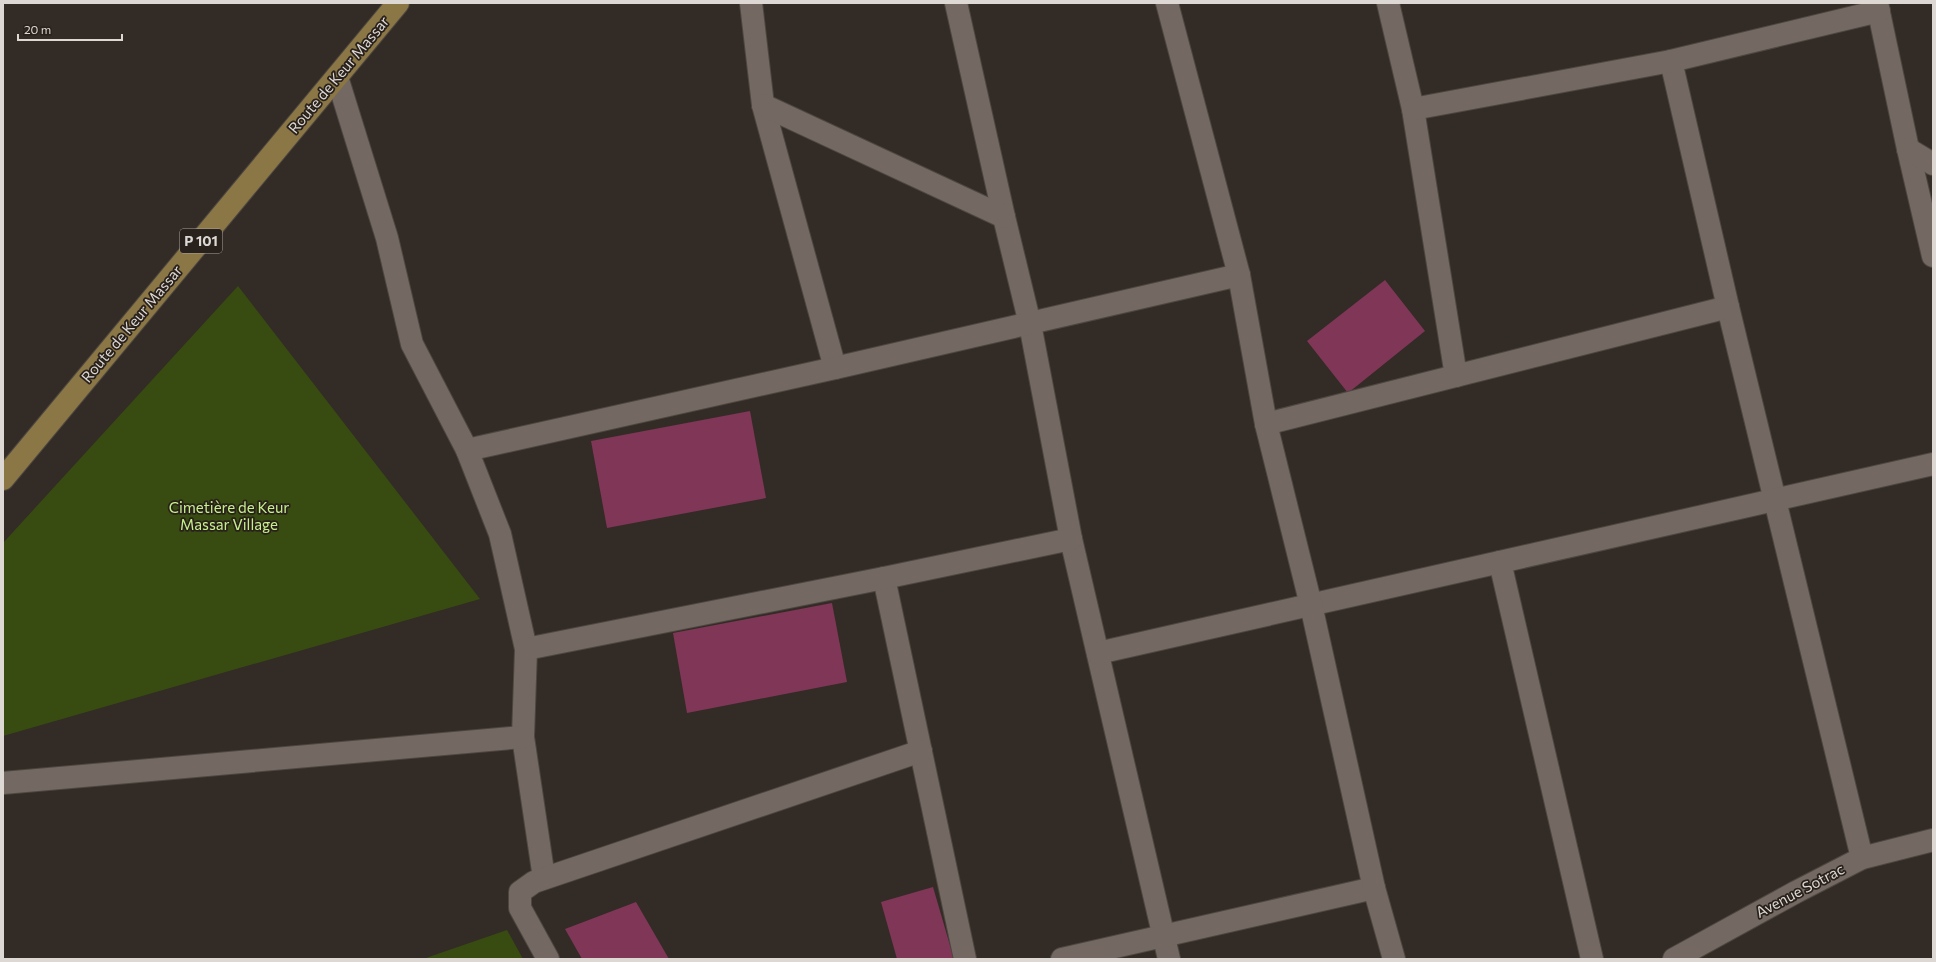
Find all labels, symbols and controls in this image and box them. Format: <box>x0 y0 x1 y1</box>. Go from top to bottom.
street label: Route de Keur Massar <box>284 12 392 137</box>
scale bar <box>18 16 122 42</box>
text: 20 m <box>24 22 51 36</box>
road number: P 101 <box>180 229 222 253</box>
street label: Route de Keur Massar <box>77 261 185 386</box>
park label: Cimetière de Keur Massar Village <box>169 498 289 533</box>
street label: Avenue Sotrac <box>1752 859 1847 921</box>

